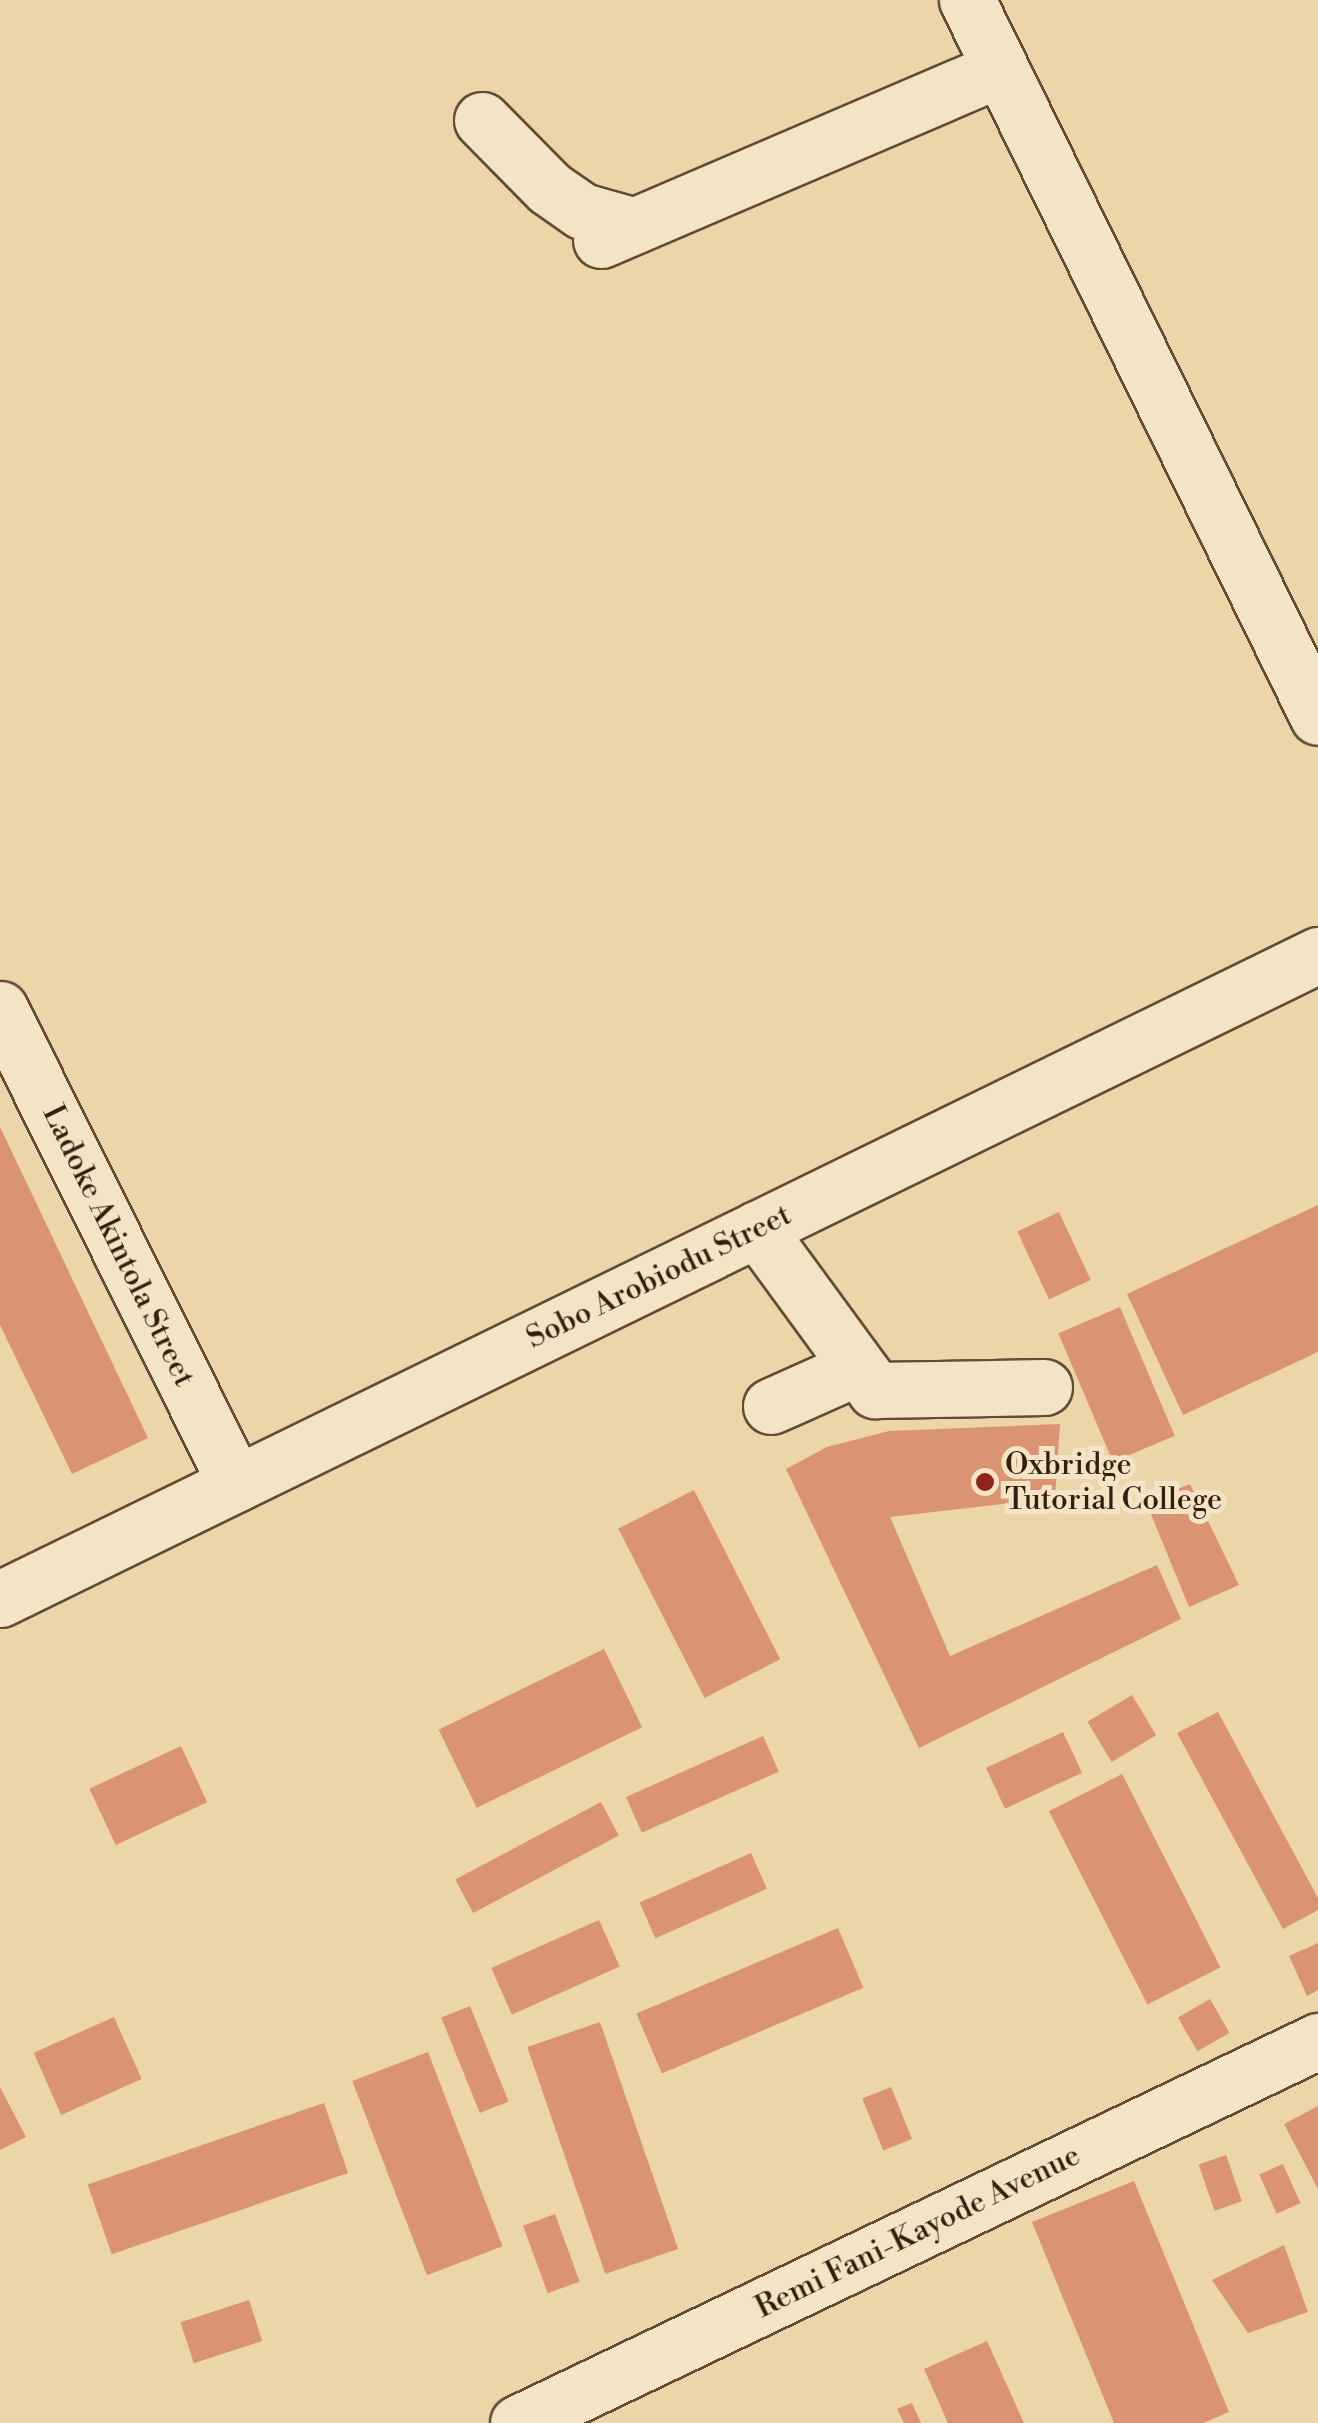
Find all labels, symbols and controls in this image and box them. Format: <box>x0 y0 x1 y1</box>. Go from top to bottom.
street label: Ladoke Akintola Street <box>34 1099 202 1393</box>
street label: Sobo Arobiodu Street <box>521 1197 797 1357</box>
place label: Oxbridge Tutorial College <box>1005 1447 1222 1518</box>
marker: Oxbridge Tutorial College <box>974 1471 996 1493</box>
street label: Remi Fani-Kayode Avenue <box>750 2138 1086 2326</box>

